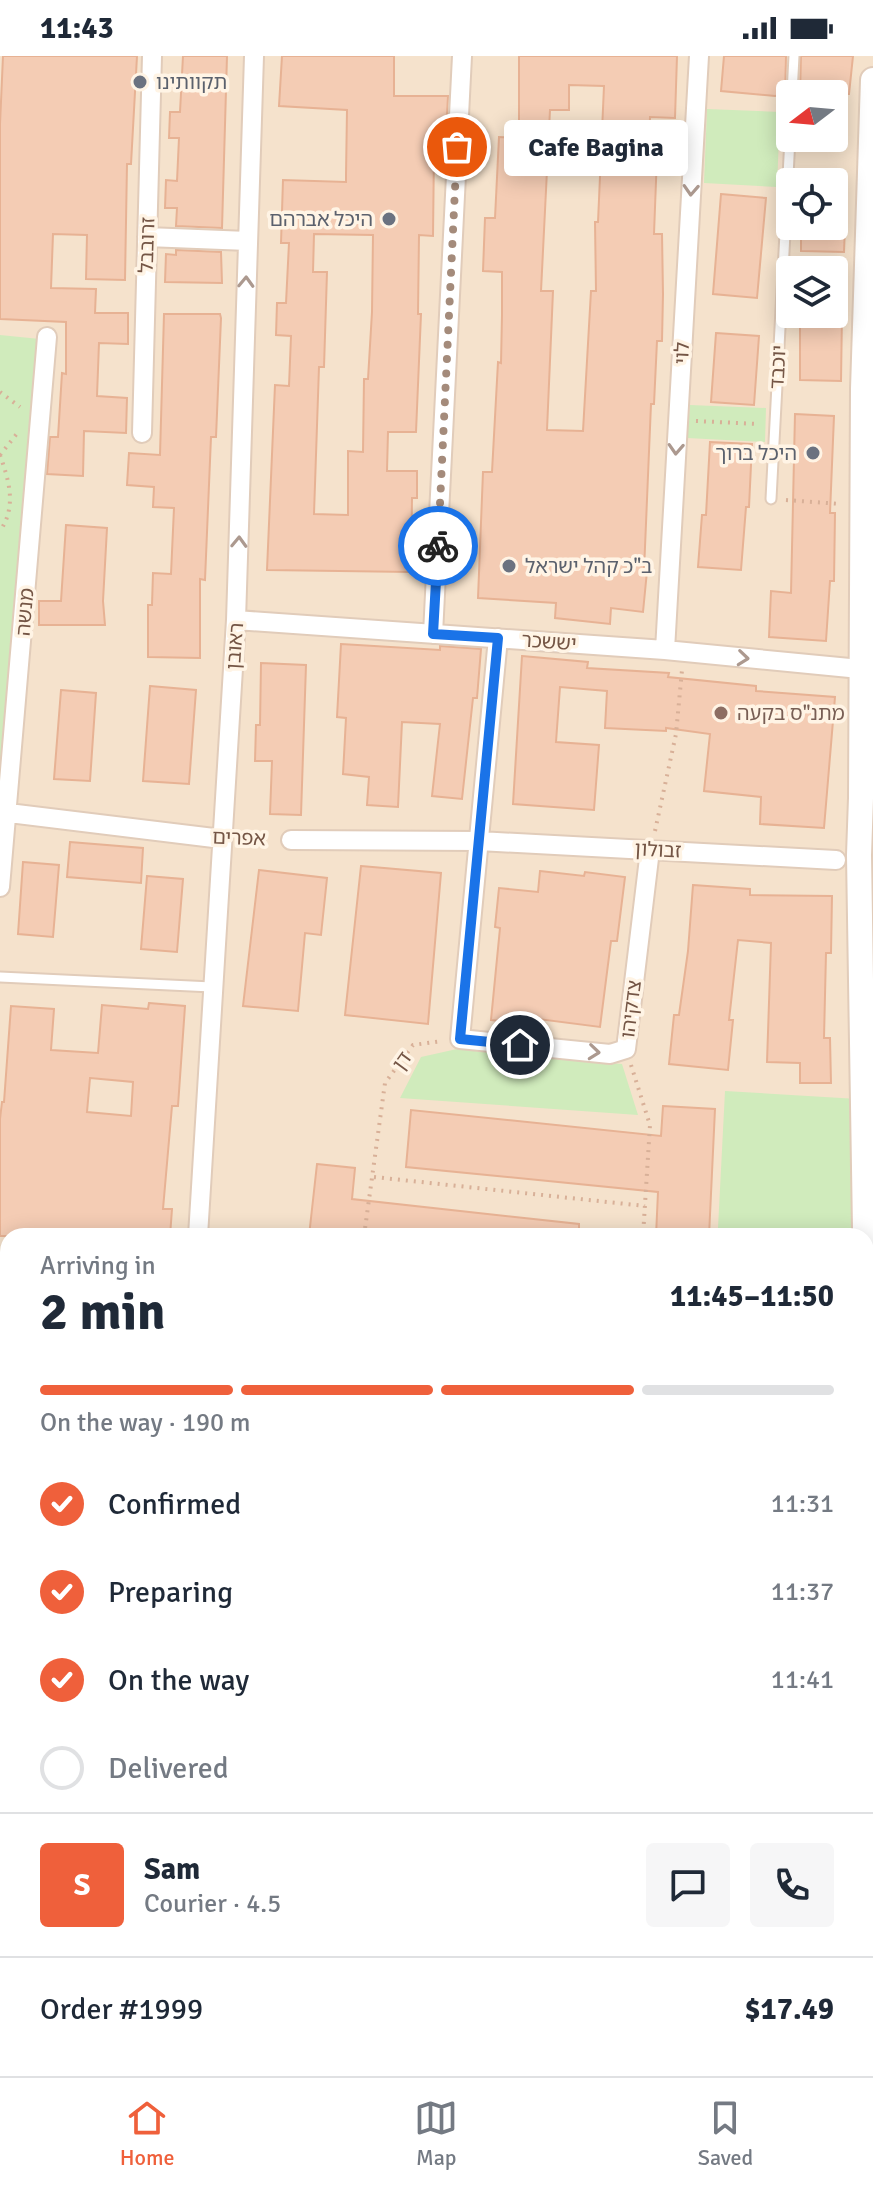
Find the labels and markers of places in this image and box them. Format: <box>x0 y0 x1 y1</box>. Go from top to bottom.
place label: תקוותינו <box>156 70 227 95</box>
marker: תקוותינו <box>131 73 149 91</box>
pin <box>423 113 491 181</box>
callout: Cafe Bagina <box>505 119 689 175</box>
place label: היכל אברהם <box>269 207 373 232</box>
marker: היכל אברהם <box>380 210 398 228</box>
place label: היכל ברוך <box>715 441 797 466</box>
marker: היכל ברוך <box>804 444 822 462</box>
place label: ב"כ קהל ישראל <box>525 554 653 579</box>
marker: ב"כ קהל ישראל <box>500 557 518 575</box>
place label: מתנ"ס בקעה <box>737 701 845 726</box>
marker: מתנ"ס בקעה <box>712 704 730 722</box>
pin <box>486 1011 554 1079</box>

